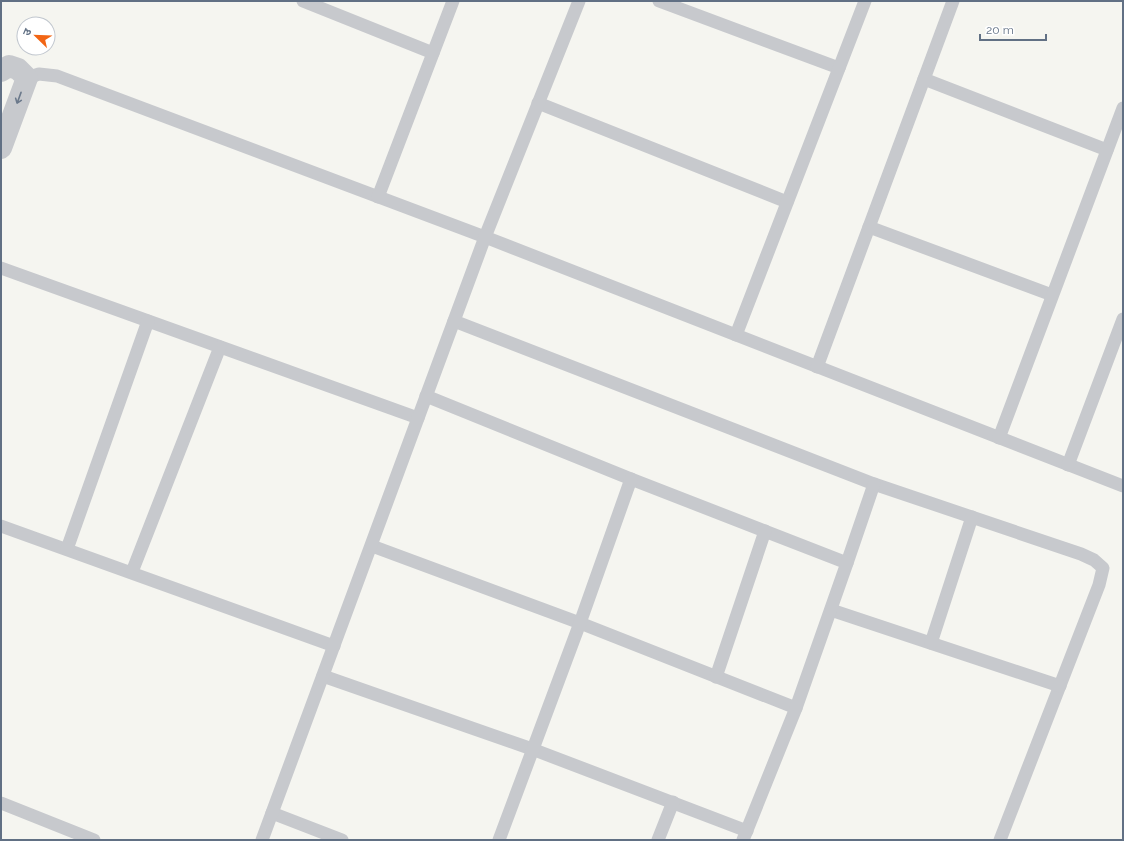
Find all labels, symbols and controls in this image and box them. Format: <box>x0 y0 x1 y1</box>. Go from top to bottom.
north arrow <box>16 16 56 56</box>
scale bar <box>980 16 1046 42</box>
text: 20 m <box>986 23 1014 37</box>
text: उ <box>20 26 35 38</box>
one-way arrow <box>15 92 23 104</box>

